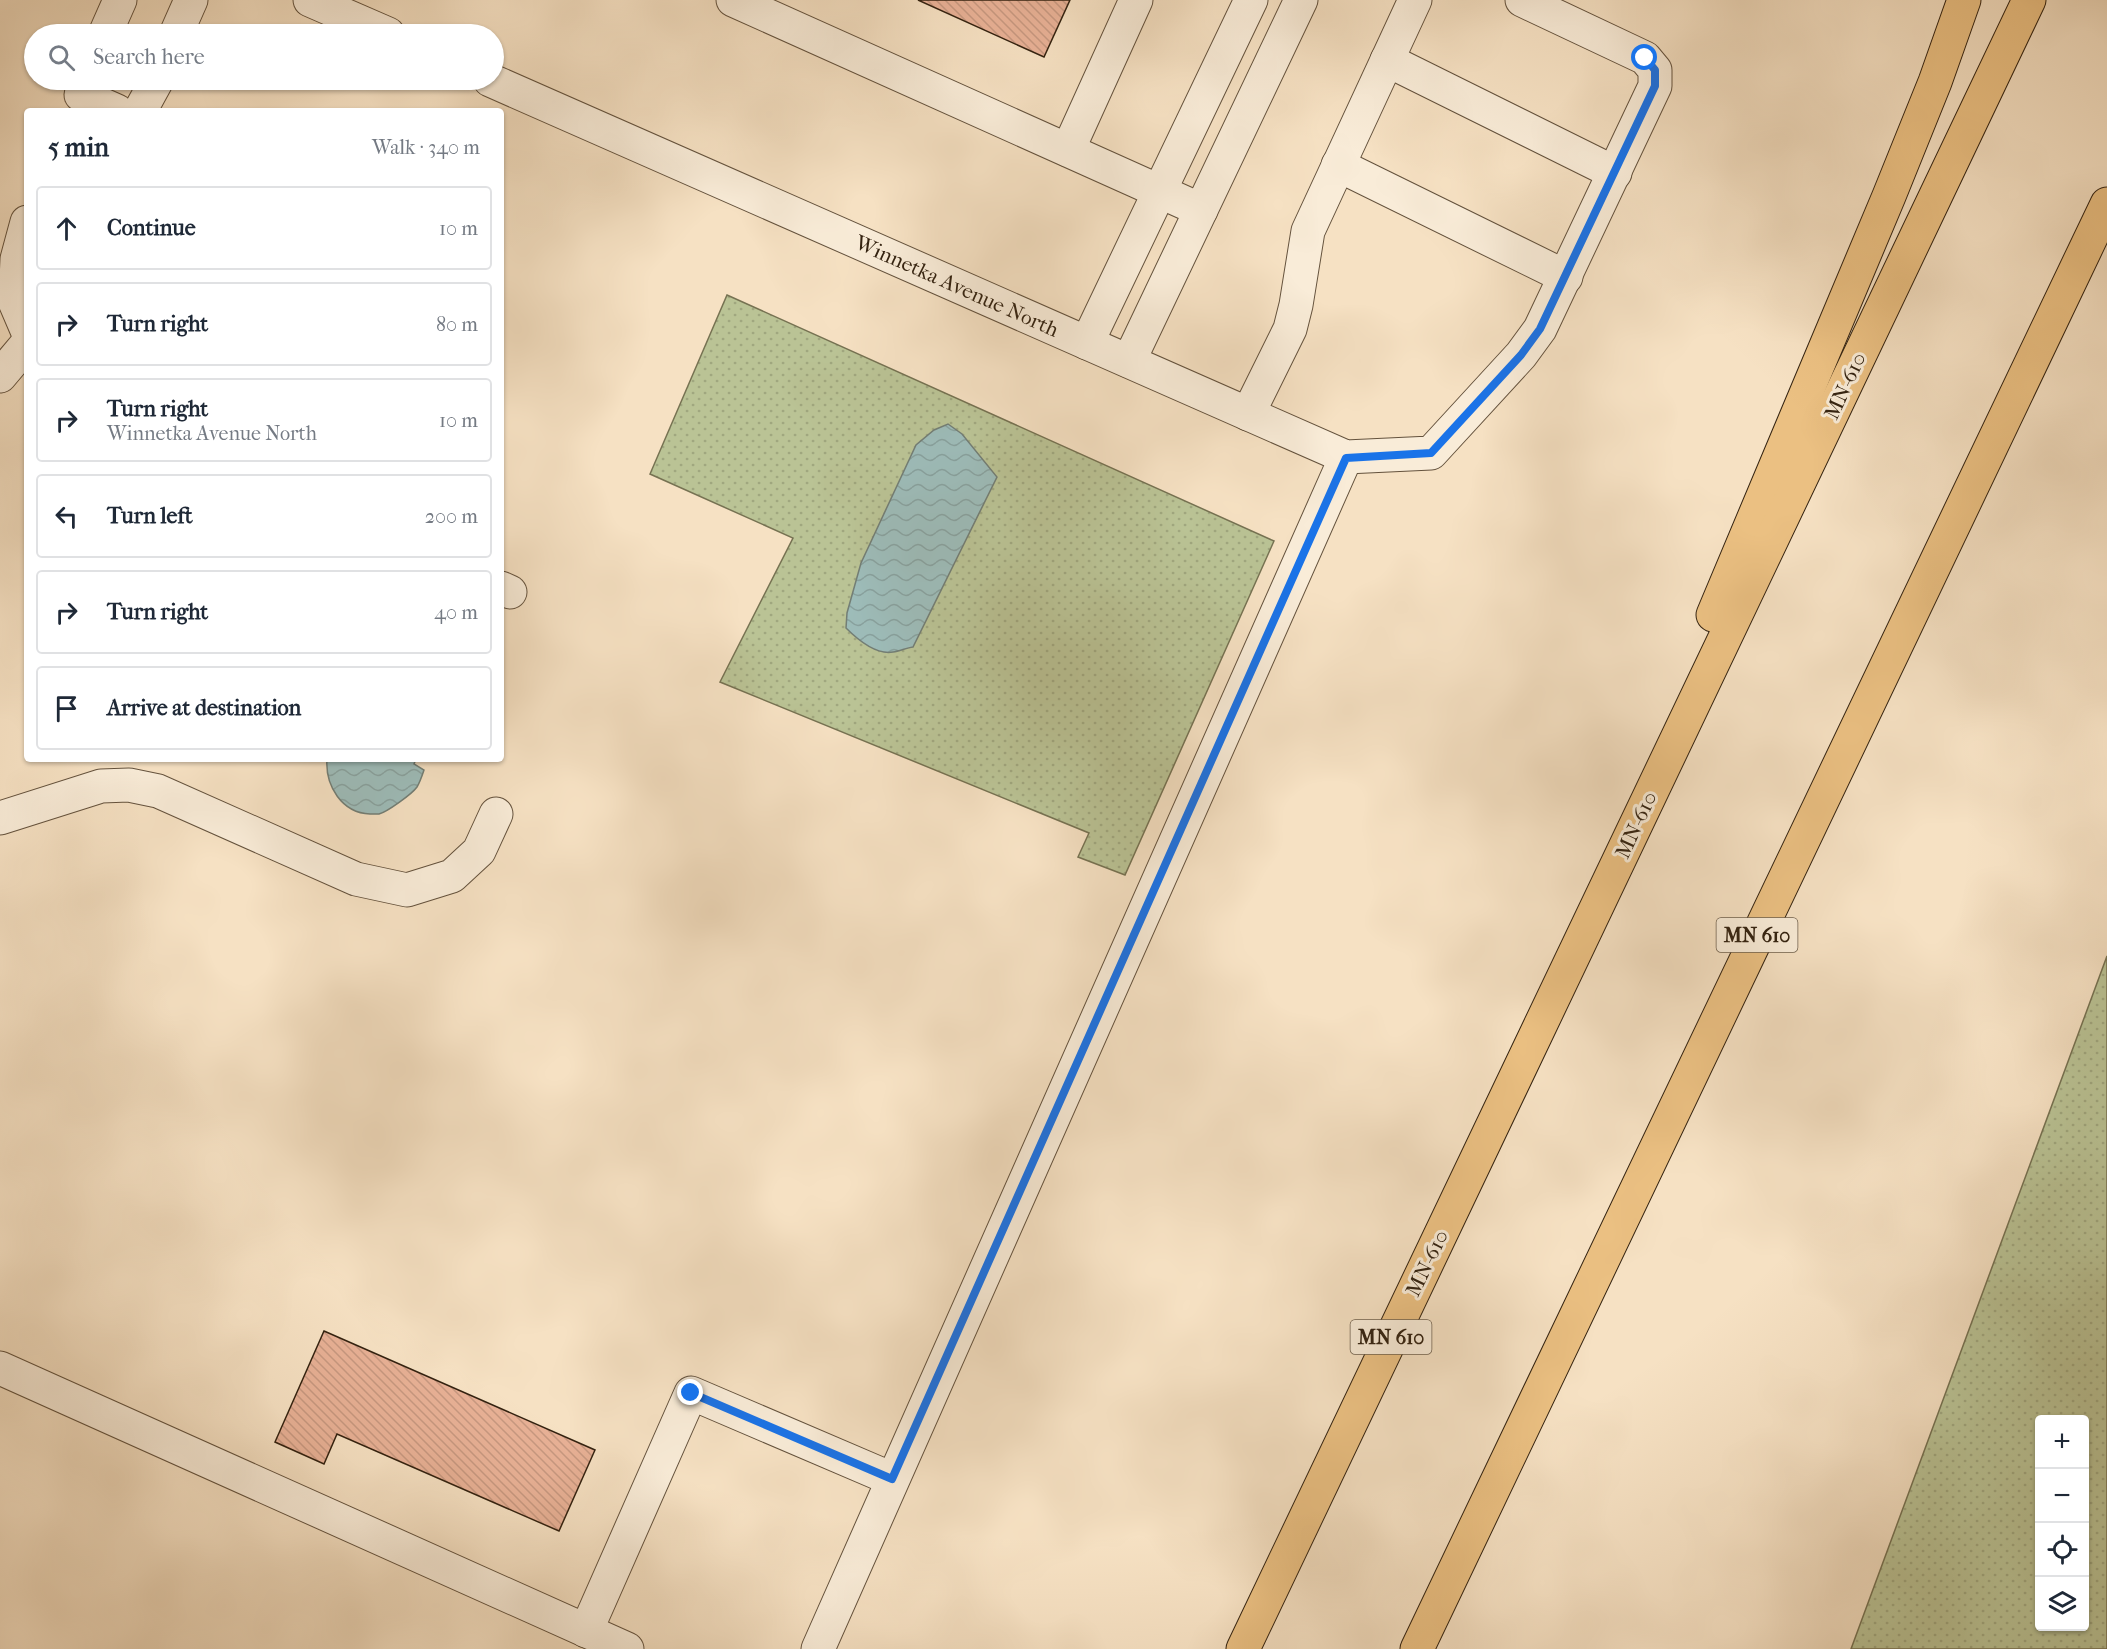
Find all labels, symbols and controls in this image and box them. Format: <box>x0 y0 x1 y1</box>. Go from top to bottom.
search box <box>24 24 504 90</box>
icon: search <box>45 41 78 74</box>
text: Search here <box>93 44 205 70</box>
route start <box>1631 44 1657 70</box>
text: 5 min <box>48 132 109 163</box>
text: Walk · 340 m <box>372 136 480 159</box>
icon: ahead <box>50 212 83 245</box>
text: Continue <box>107 215 196 241</box>
text: 10 m <box>439 217 478 240</box>
street label: Winnetka Avenue North <box>850 230 1063 342</box>
icon: right <box>50 308 83 341</box>
text: Turn right <box>107 311 208 337</box>
text: 80 m <box>436 313 478 336</box>
street label: MN-610 <box>1819 349 1871 423</box>
text: Turn right <box>107 396 208 422</box>
icon: right <box>50 404 83 437</box>
text: 10 m <box>439 409 478 432</box>
text: Winnetka Avenue North <box>107 422 317 445</box>
icon: left <box>50 500 83 533</box>
text: Turn left <box>107 503 193 529</box>
text: 200 m <box>425 505 478 528</box>
icon: right <box>50 596 83 629</box>
text: Turn right <box>107 599 208 625</box>
text: 40 m <box>434 601 478 624</box>
icon: arrive <box>50 692 83 725</box>
text: Arrive at destination <box>107 695 301 721</box>
street label: MN-610 <box>1610 788 1662 862</box>
road number: MN 610 <box>1716 918 1798 952</box>
street label: MN-610 <box>1401 1226 1453 1300</box>
road number: MN 610 <box>1350 1320 1432 1354</box>
route end <box>677 1379 703 1405</box>
map controls <box>2035 1415 2089 1631</box>
button: + <box>2035 1415 2089 1469</box>
button: − <box>2035 1469 2089 1523</box>
button: locate <box>2035 1523 2089 1577</box>
button: layers <box>2035 1577 2089 1631</box>

